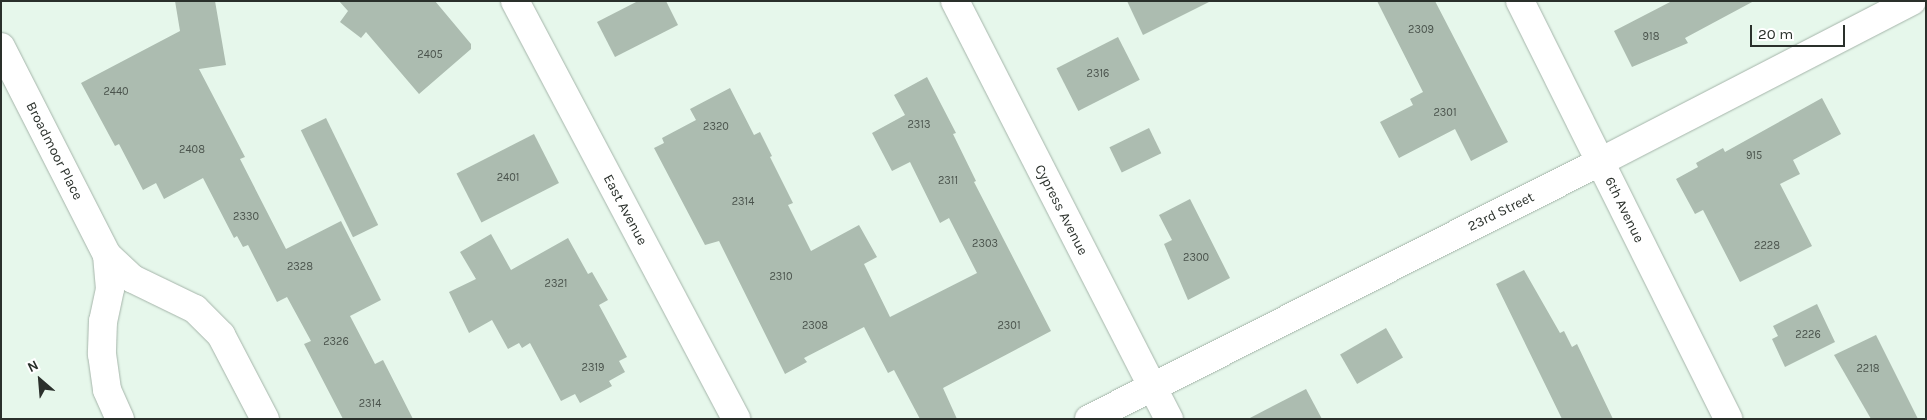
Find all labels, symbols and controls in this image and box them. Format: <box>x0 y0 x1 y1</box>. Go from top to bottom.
scale bar <box>1752 15 1847 47</box>
house number: 2309 <box>1408 23 1434 37</box>
text: 20 m <box>1758 25 1793 43</box>
house number: 918 <box>1643 30 1659 44</box>
house number: 2405 <box>417 48 443 62</box>
house number: 2316 <box>1087 67 1109 81</box>
house number: 2440 <box>103 85 129 99</box>
street label: Broadmoor Place <box>22 99 86 203</box>
house number: 2301 <box>1433 106 1457 120</box>
house number: 2313 <box>907 118 931 132</box>
house number: 2320 <box>703 120 729 134</box>
house number: 2408 <box>179 143 205 157</box>
house number: 915 <box>1746 149 1762 163</box>
street label: Cypress Avenue <box>1031 162 1091 258</box>
house number: 2401 <box>497 171 519 185</box>
street label: East Avenue <box>599 172 651 248</box>
house number: 2311 <box>938 174 958 188</box>
street label: 6th Avenue <box>1601 174 1647 246</box>
street label: 23rd Street <box>1465 189 1537 235</box>
house number: 2314 <box>732 195 754 209</box>
house number: 2330 <box>233 210 259 224</box>
house number: 2303 <box>972 237 998 251</box>
house number: 2228 <box>1754 239 1780 253</box>
house number: 2300 <box>1183 251 1209 265</box>
house number: 2328 <box>287 260 313 274</box>
house number: 2310 <box>769 270 793 284</box>
house number: 2321 <box>545 277 567 291</box>
house number: 2308 <box>802 319 828 333</box>
house number: 2301 <box>997 319 1021 333</box>
house number: 2226 <box>1795 328 1821 342</box>
house number: 2326 <box>323 335 349 349</box>
north arrow <box>15 355 65 405</box>
text: N <box>25 356 41 376</box>
house number: 2319 <box>582 361 604 375</box>
house number: 2218 <box>1856 362 1880 376</box>
house number: 2314 <box>359 397 381 411</box>

